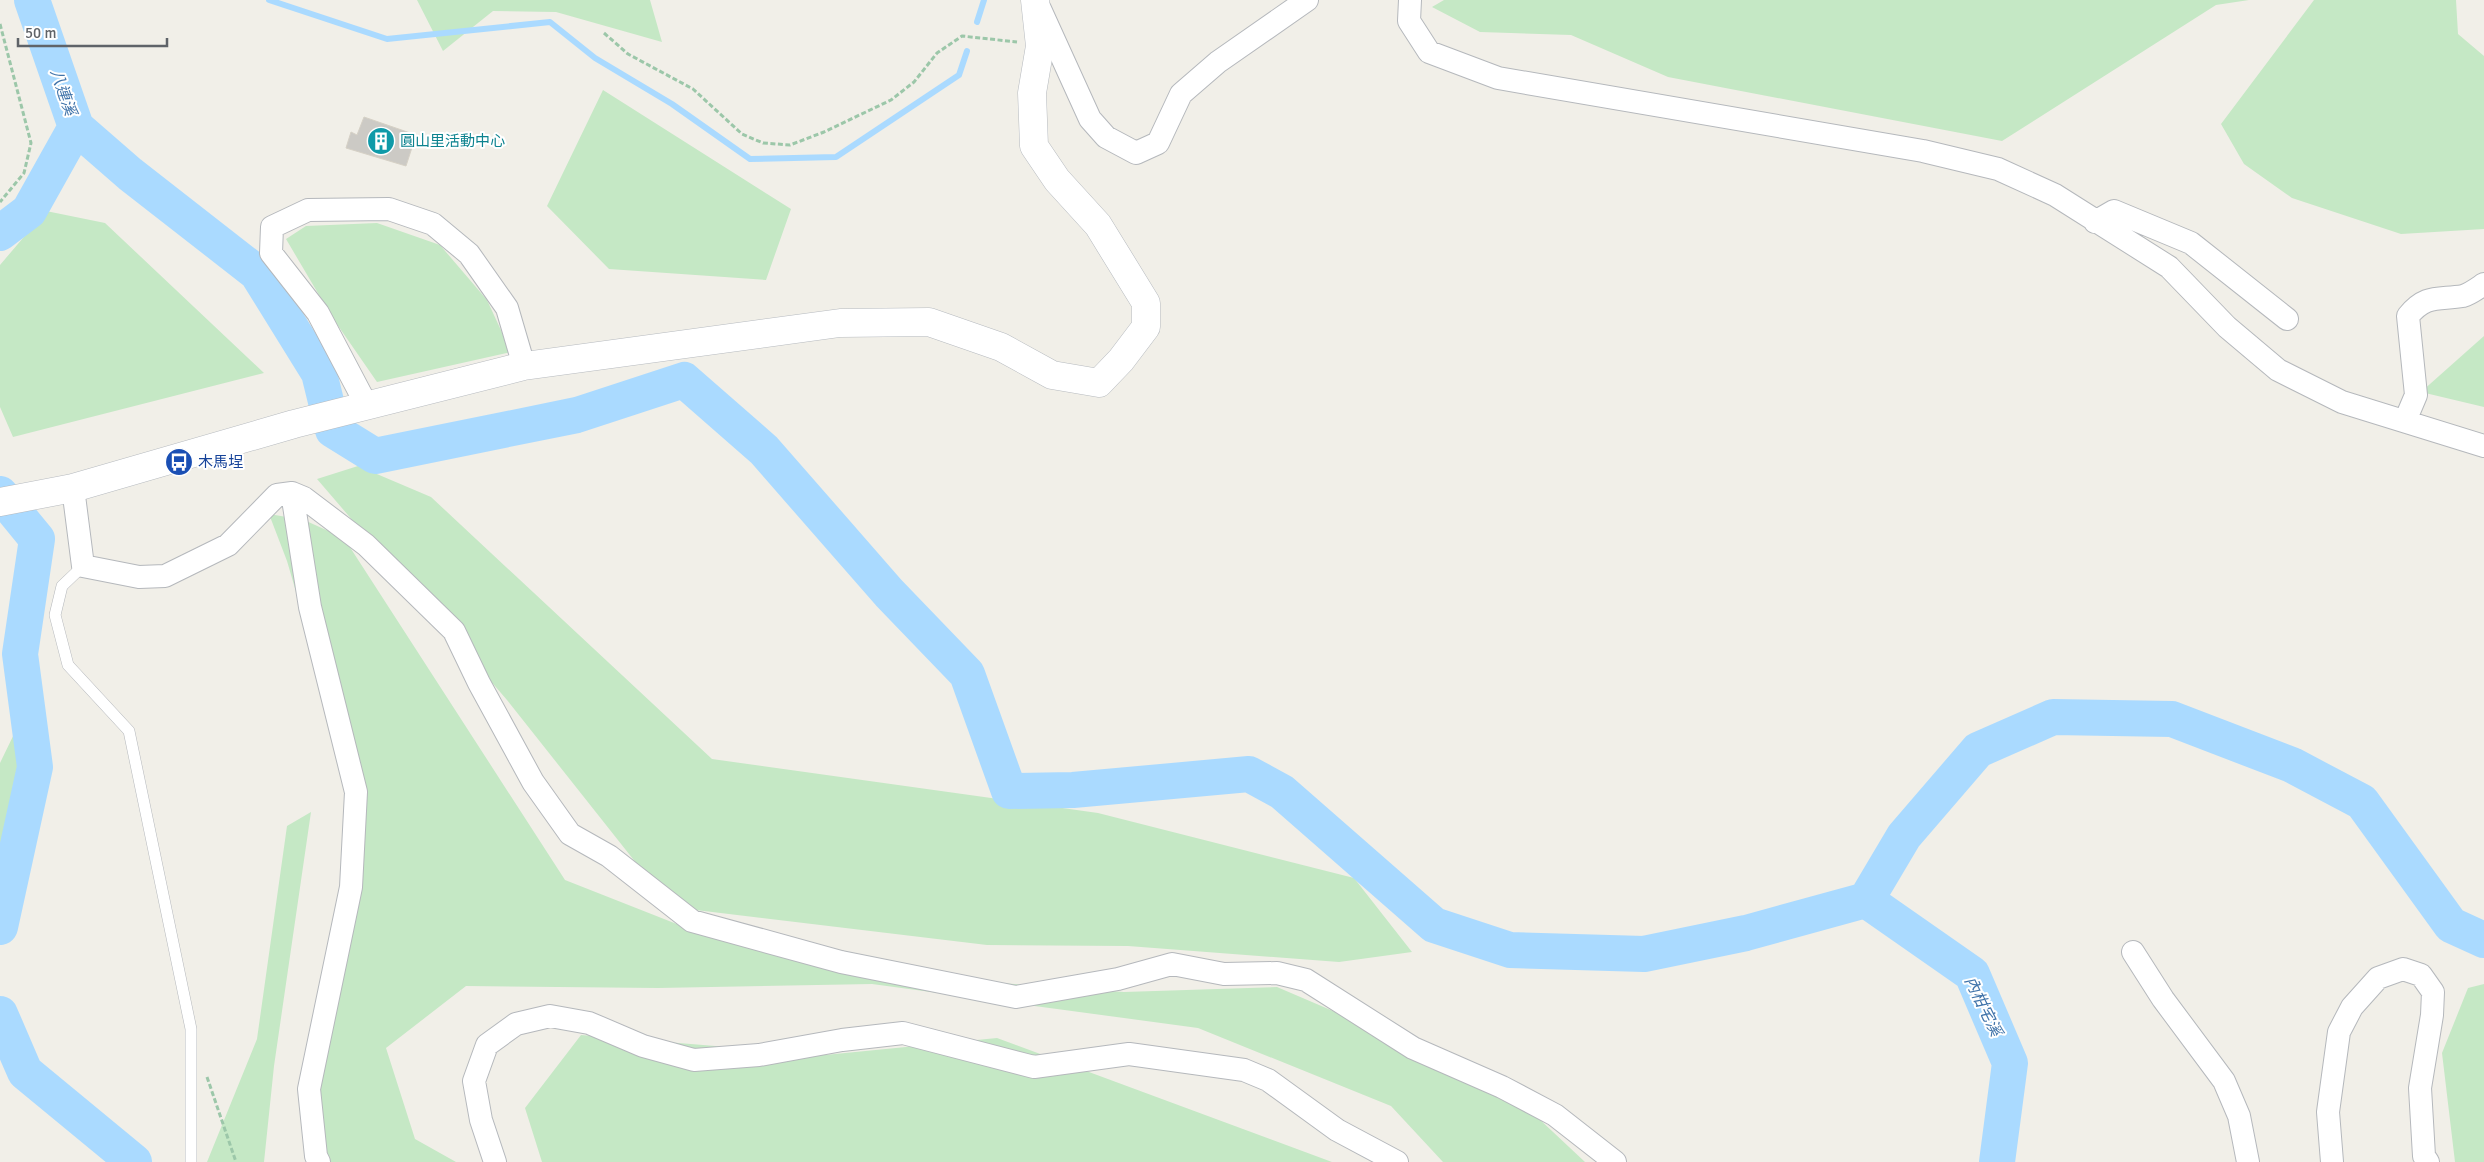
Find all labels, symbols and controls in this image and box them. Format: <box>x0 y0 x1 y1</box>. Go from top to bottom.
scale bar <box>18 15 166 47</box>
text: 50 m <box>25 24 56 42</box>
water label: 八連溪 <box>46 66 81 120</box>
building icon: 圓山里活動中心 <box>366 126 396 156</box>
place label: 圓山里活動中心 <box>400 132 505 150</box>
bus stop icon: 木馬埕 <box>164 447 194 477</box>
place label: 木馬埕 <box>198 453 243 471</box>
water label: 內柑宅溪 <box>1960 973 2007 1041</box>

